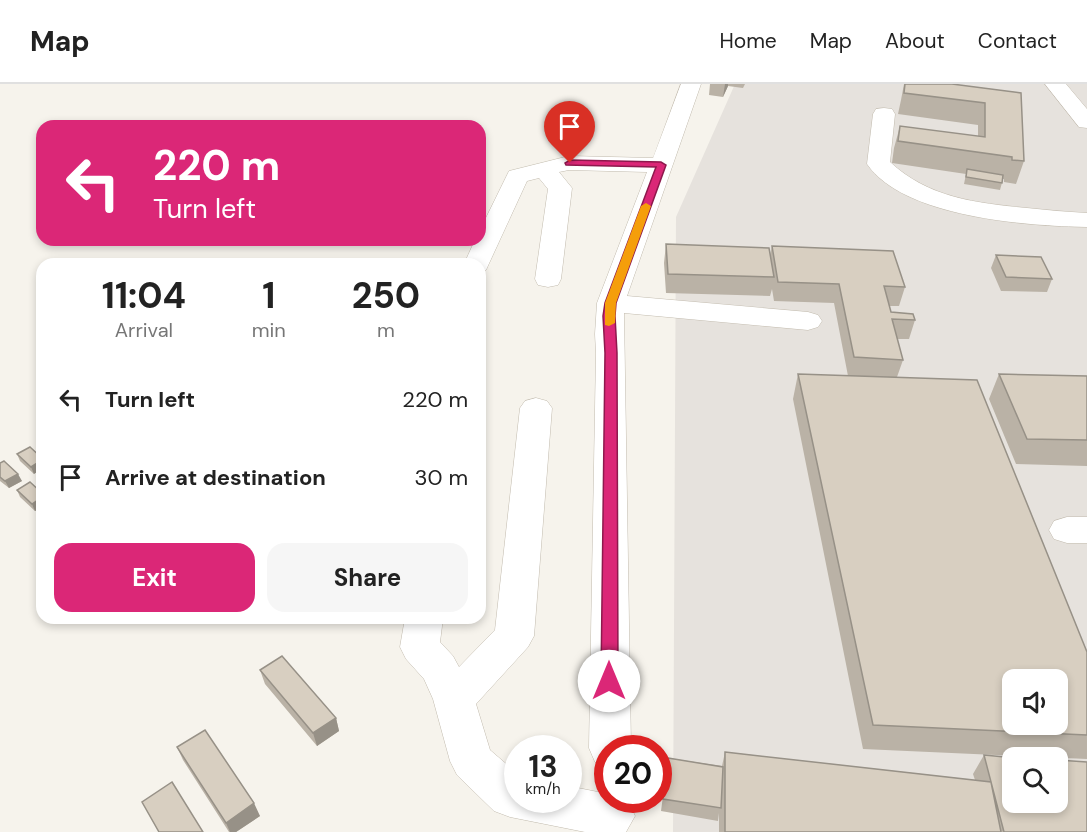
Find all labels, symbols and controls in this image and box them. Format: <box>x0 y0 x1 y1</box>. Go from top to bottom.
text: Map <box>30 23 90 60</box>
text: Home <box>719 27 777 55</box>
text: Map <box>810 27 852 55</box>
text: About <box>885 27 945 55</box>
text: Contact <box>978 27 1057 55</box>
pin <box>544 101 595 163</box>
icon: arrive <box>553 110 586 143</box>
text: 220 m <box>153 138 280 193</box>
icon: left <box>54 144 132 222</box>
text: Turn left <box>153 191 256 226</box>
text: 11:04 <box>102 272 186 319</box>
text: 1 <box>262 272 275 319</box>
text: 250 <box>352 272 420 319</box>
text: Arrival <box>115 317 173 343</box>
text: min <box>252 317 286 343</box>
text: m <box>377 317 395 343</box>
icon: left <box>54 383 87 416</box>
text: Turn left <box>105 385 195 414</box>
text: 220 m <box>402 385 468 414</box>
icon: arrive <box>54 461 87 494</box>
text: Arrive at destination <box>105 463 326 492</box>
text: 30 m <box>414 463 468 492</box>
button: Exit <box>54 543 255 612</box>
button: Share <box>267 543 468 612</box>
position arrow <box>577 649 641 713</box>
map controls <box>1002 669 1068 813</box>
button: sound <box>1002 669 1068 735</box>
speed limit sign: 20 <box>594 735 672 813</box>
text: 13 <box>528 747 558 786</box>
button: search <box>1002 747 1068 813</box>
text: km/h <box>525 779 561 799</box>

